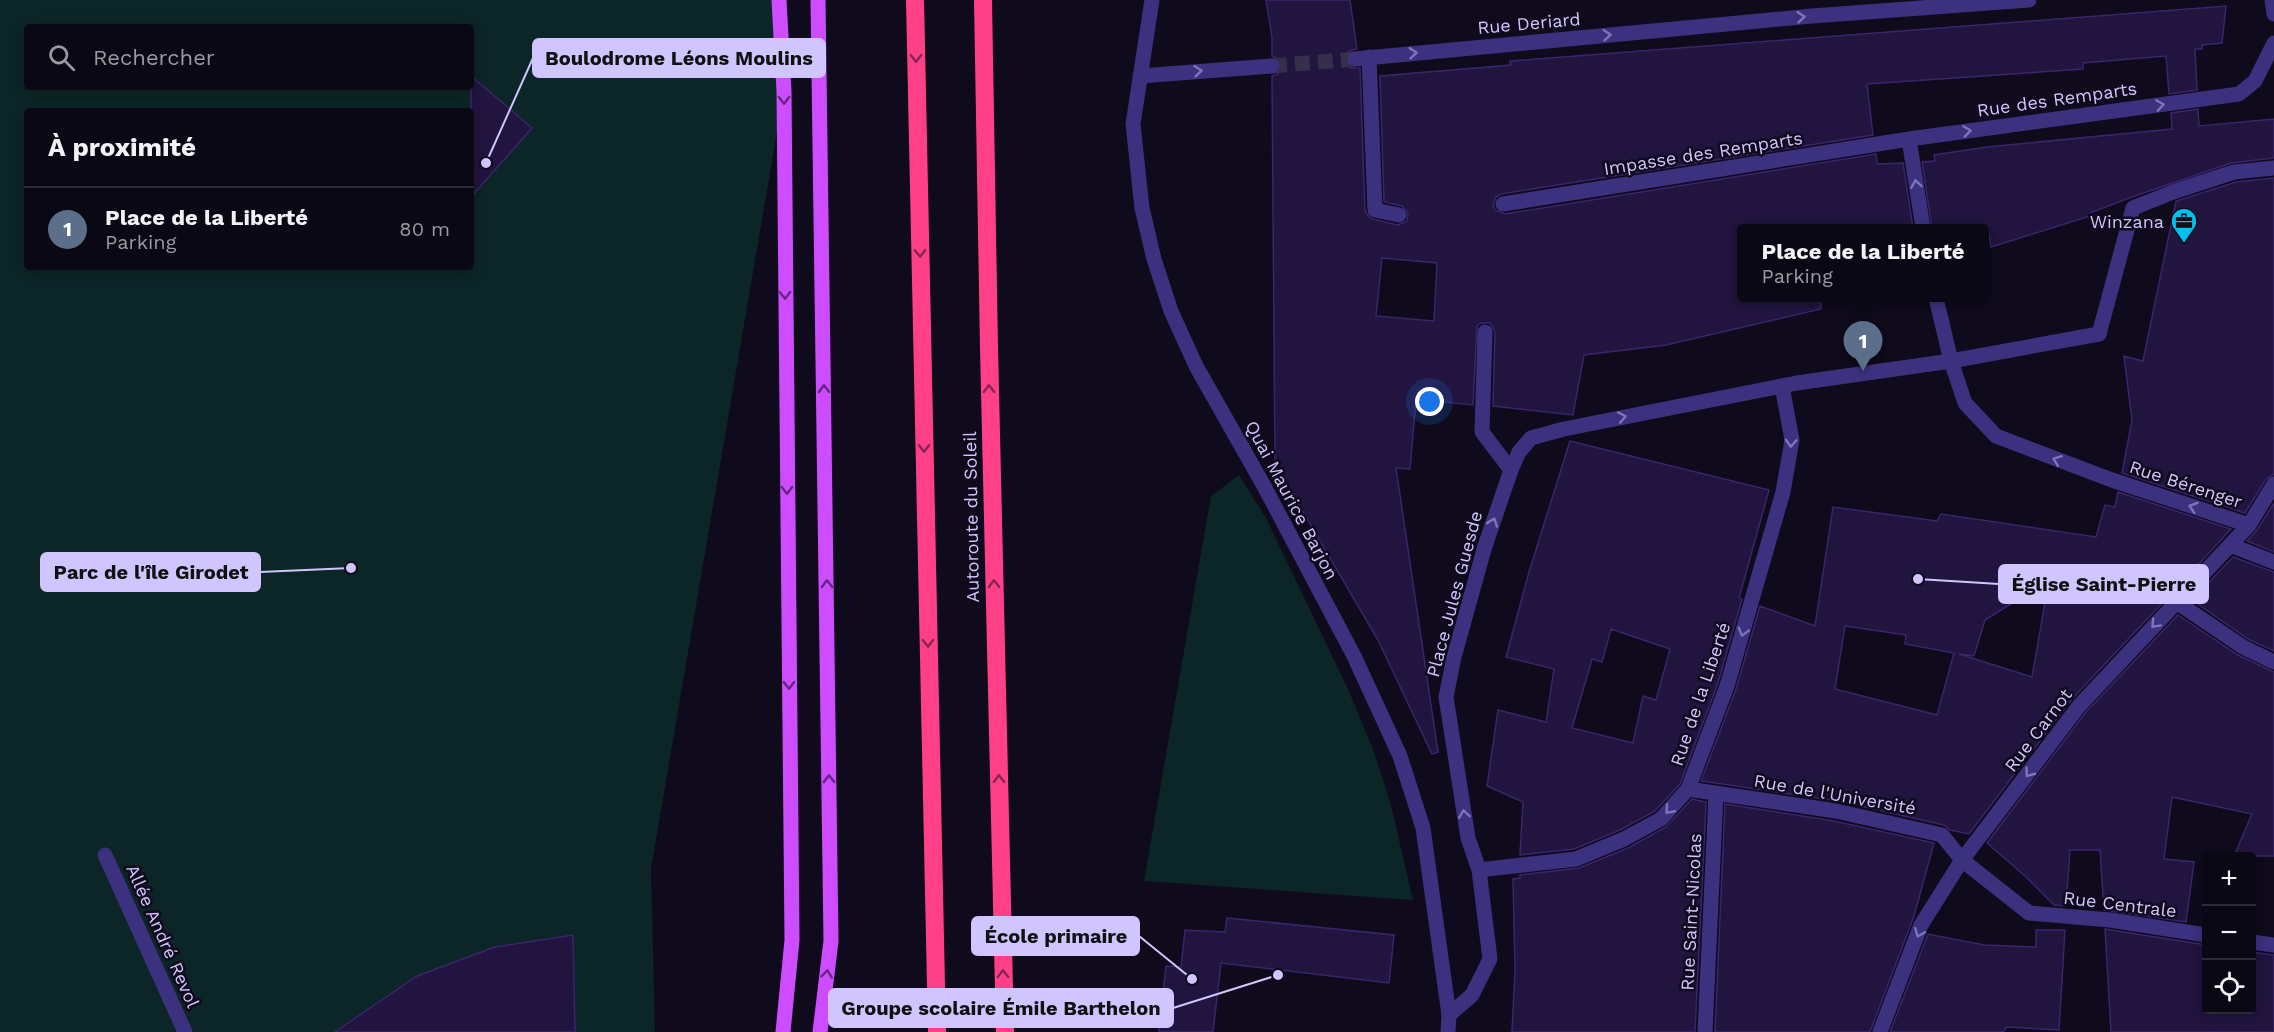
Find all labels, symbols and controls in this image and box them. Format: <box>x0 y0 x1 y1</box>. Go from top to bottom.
street label: Rue Deriard <box>1477 8 1581 38</box>
one-way arrow <box>1797 11 1806 24</box>
search box <box>24 24 474 90</box>
one-way arrow <box>1603 29 1612 42</box>
callout: Boulodrome Léons Moulins <box>533 39 825 77</box>
icon: search <box>45 41 78 74</box>
text: Rechercher <box>93 45 215 70</box>
text: Boulodrome Léons Moulins <box>545 46 813 70</box>
one-way arrow <box>1409 47 1418 60</box>
one-way arrow <box>910 54 922 63</box>
one-way arrow <box>1194 65 1203 78</box>
street label: Rue des Remparts <box>1976 77 2138 121</box>
one-way arrow <box>777 96 790 105</box>
one-way arrow <box>2155 99 2164 111</box>
one-way arrow <box>1962 126 1971 138</box>
street label: Impasse des Remparts <box>1602 127 1804 179</box>
text: À proximité <box>48 132 196 162</box>
one-way arrow <box>1910 179 1923 189</box>
text: Place de la Liberté <box>105 205 308 230</box>
office icon: Winzana <box>2169 206 2199 244</box>
place label: Winzana <box>2090 211 2164 232</box>
text: 1 <box>63 217 72 241</box>
text: 80 m <box>399 217 450 241</box>
popup <box>1737 224 1989 302</box>
text: Parking <box>105 230 176 254</box>
text: Place de la Liberté <box>1762 239 1964 264</box>
one-way arrow <box>913 249 926 258</box>
text: Parking <box>1762 264 1833 288</box>
one-way arrow <box>779 291 792 300</box>
pin: 1 <box>1844 322 1882 371</box>
one-way arrow <box>983 384 996 393</box>
one-way arrow <box>818 385 830 394</box>
your location <box>1415 387 1444 416</box>
one-way arrow <box>1616 411 1626 424</box>
street label: Quai Maurice Barjon <box>1241 417 1343 583</box>
street label: Autoroute du Soleil <box>959 431 983 603</box>
one-way arrow <box>1784 439 1797 448</box>
one-way arrow <box>917 444 930 453</box>
one-way arrow <box>2052 455 2063 467</box>
street label: Rue Bérenger <box>2127 456 2245 512</box>
one-way arrow <box>781 486 793 495</box>
one-way arrow <box>2188 502 2199 514</box>
street label: Place Jules Guesde <box>1422 509 1486 679</box>
one-way arrow <box>1486 517 1499 528</box>
callout: Parc de l'île Girodet <box>41 553 260 591</box>
text: Parc de l'île Girodet <box>54 560 249 584</box>
callout: Église Saint-Pierre <box>1999 565 2208 603</box>
text: Église Saint-Pierre <box>2012 572 2196 596</box>
one-way arrow <box>988 579 1000 588</box>
one-way arrow <box>821 580 833 589</box>
one-way arrow <box>2151 617 2162 628</box>
street label: Rue de la Liberté <box>1666 619 1734 769</box>
one-way arrow <box>1738 626 1750 637</box>
one-way arrow <box>922 639 934 648</box>
one-way arrow <box>783 681 795 690</box>
street label: Rue Carnot <box>2000 684 2076 776</box>
one-way arrow <box>2026 766 2037 777</box>
street label: Rue de l'Université <box>1752 769 1918 819</box>
one-way arrow <box>992 774 1005 783</box>
one-way arrow <box>823 775 835 784</box>
one-way arrow <box>1665 804 1676 814</box>
one-way arrow <box>1459 809 1471 819</box>
street label: Rue Saint-Nicolas <box>1676 833 1706 991</box>
map controls <box>2202 852 2256 1014</box>
button: + <box>2202 852 2256 906</box>
street label: Allée André Revol <box>122 861 204 1011</box>
street label: Rue Centrale <box>2062 887 2178 921</box>
button: − <box>2202 906 2256 960</box>
callout: École primaire <box>972 917 1139 955</box>
text: École primaire <box>985 924 1127 948</box>
one-way arrow <box>1914 926 1926 937</box>
button: locate <box>2202 960 2256 1014</box>
one-way arrow <box>820 969 833 979</box>
one-way arrow <box>997 969 1009 978</box>
callout: Groupe scolaire Émile Barthelon <box>829 989 1173 1027</box>
text: Groupe scolaire Émile Barthelon <box>841 996 1161 1020</box>

